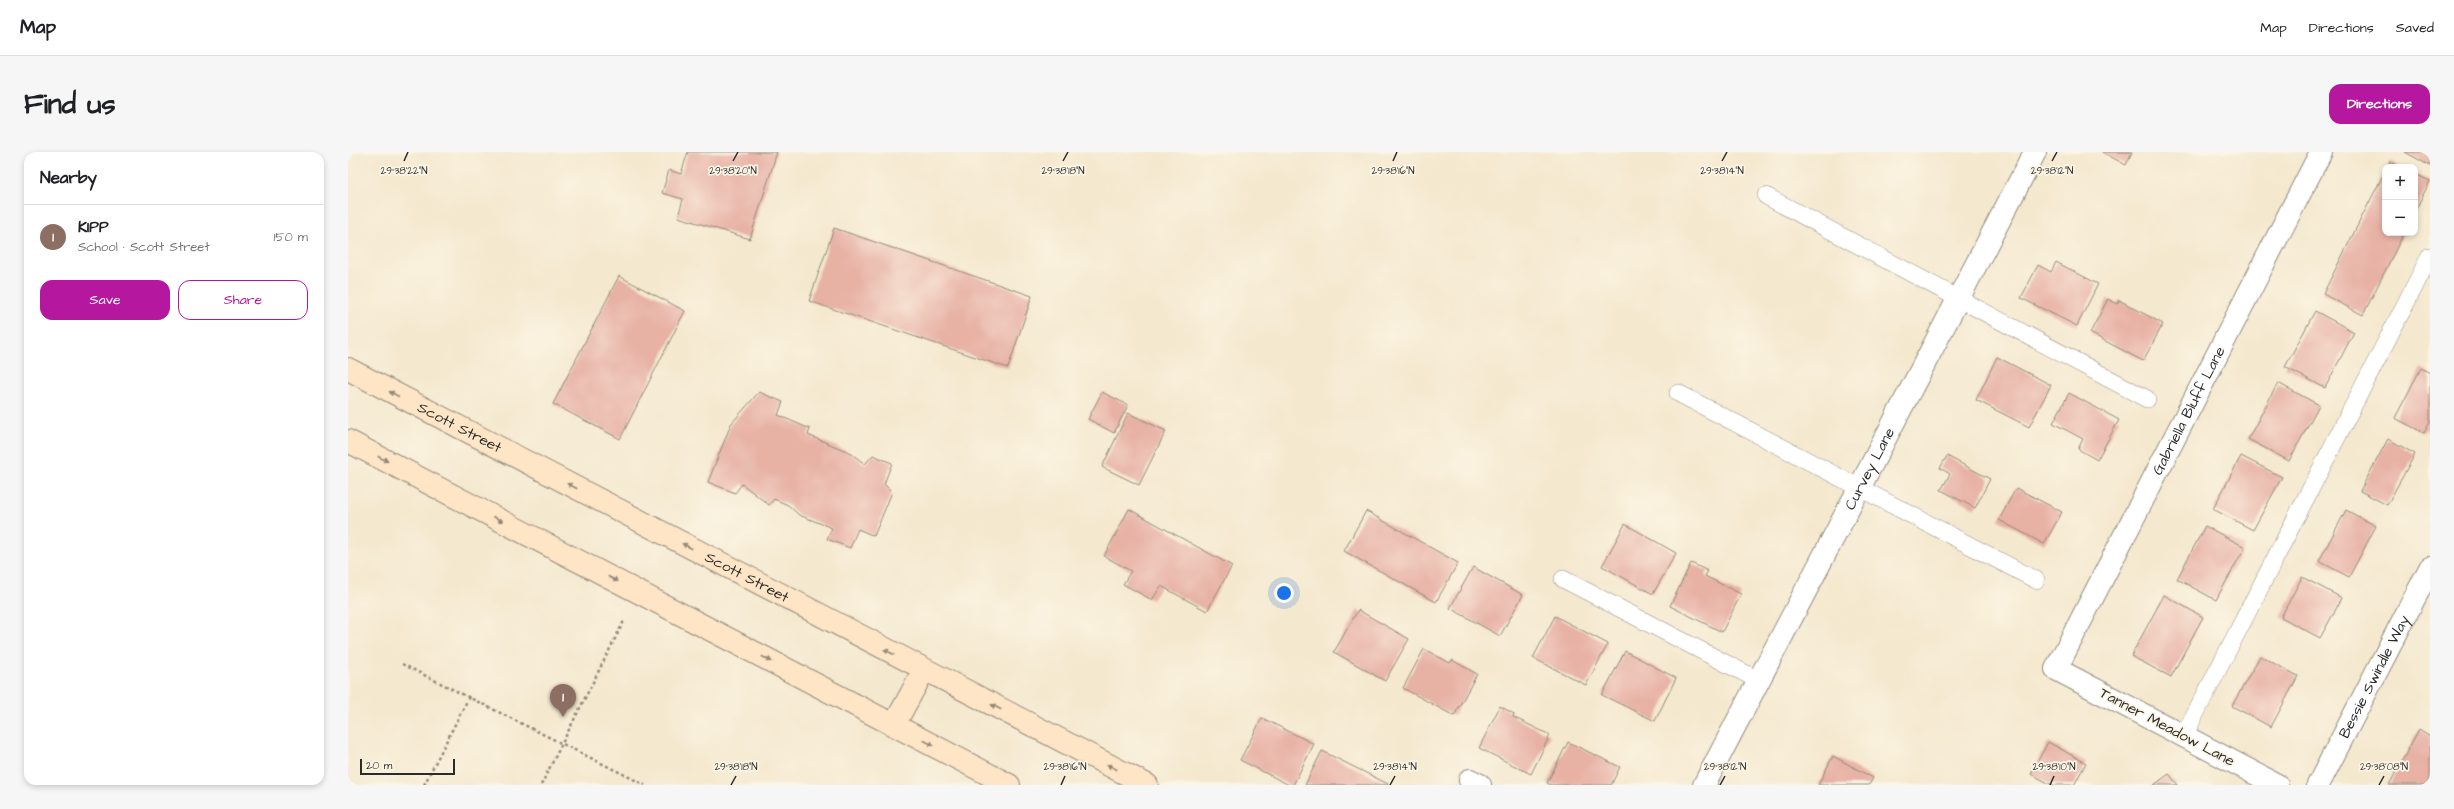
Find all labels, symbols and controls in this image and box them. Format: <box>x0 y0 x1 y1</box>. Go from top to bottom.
text: Map <box>20 14 56 41</box>
text: Map <box>2260 18 2287 38</box>
text: Directions <box>2309 18 2374 38</box>
text: Saved <box>2396 18 2434 38</box>
button: Directions <box>2329 84 2430 124</box>
text: Find us <box>24 85 115 124</box>
text: 29°38'22"N <box>381 164 427 178</box>
text: 29°38'20"N <box>709 164 757 178</box>
text: 29°38'18"N <box>1041 164 1085 178</box>
text: 29°38'16"N <box>1372 164 1415 178</box>
text: 29°38'14"N <box>1700 164 1744 178</box>
text: 29°38'12"N <box>2031 164 2073 178</box>
map controls <box>2382 164 2418 236</box>
button: + <box>2382 164 2418 200</box>
text: Nearby <box>40 166 97 190</box>
button: − <box>2382 200 2418 236</box>
text: KIPP <box>78 217 108 238</box>
text: 1 <box>52 228 54 246</box>
text: 150 m <box>274 228 308 246</box>
text: School · Scott Street <box>78 238 210 256</box>
button: Save <box>40 280 170 320</box>
button: Share <box>178 280 308 320</box>
street label: Gabriella Bluff Lane <box>2147 343 2230 478</box>
one-way arrow <box>389 390 400 397</box>
street label: Scott Street <box>414 397 505 458</box>
street label: Curvey Lane <box>1839 424 1900 514</box>
one-way arrow <box>377 456 388 463</box>
one-way arrow <box>566 483 577 489</box>
one-way arrow <box>492 516 504 523</box>
one-way arrow <box>681 543 693 549</box>
street label: Scott Street <box>701 546 793 607</box>
one-way arrow <box>607 576 619 583</box>
your location <box>1274 583 1294 603</box>
street label: Bessie Swindle Way <box>2333 611 2415 742</box>
one-way arrow <box>883 648 895 655</box>
one-way arrow <box>761 656 773 662</box>
street label: Tanner Meadow Lane <box>2096 682 2238 772</box>
pin: 1 <box>550 684 576 717</box>
one-way arrow <box>991 704 1002 711</box>
one-way arrow <box>923 740 934 747</box>
scale bar <box>360 757 455 776</box>
text: 20 m <box>366 758 392 773</box>
text: 29°38'18"N <box>714 760 758 774</box>
text: 29°38'16"N <box>1044 760 1087 774</box>
text: 29°38'14"N <box>1373 760 1417 774</box>
text: 29°38'12"N <box>1704 760 1746 774</box>
text: 29°38'10"N <box>2032 760 2076 774</box>
text: 29°38'08"N <box>2360 760 2408 774</box>
one-way arrow <box>1106 764 1118 770</box>

